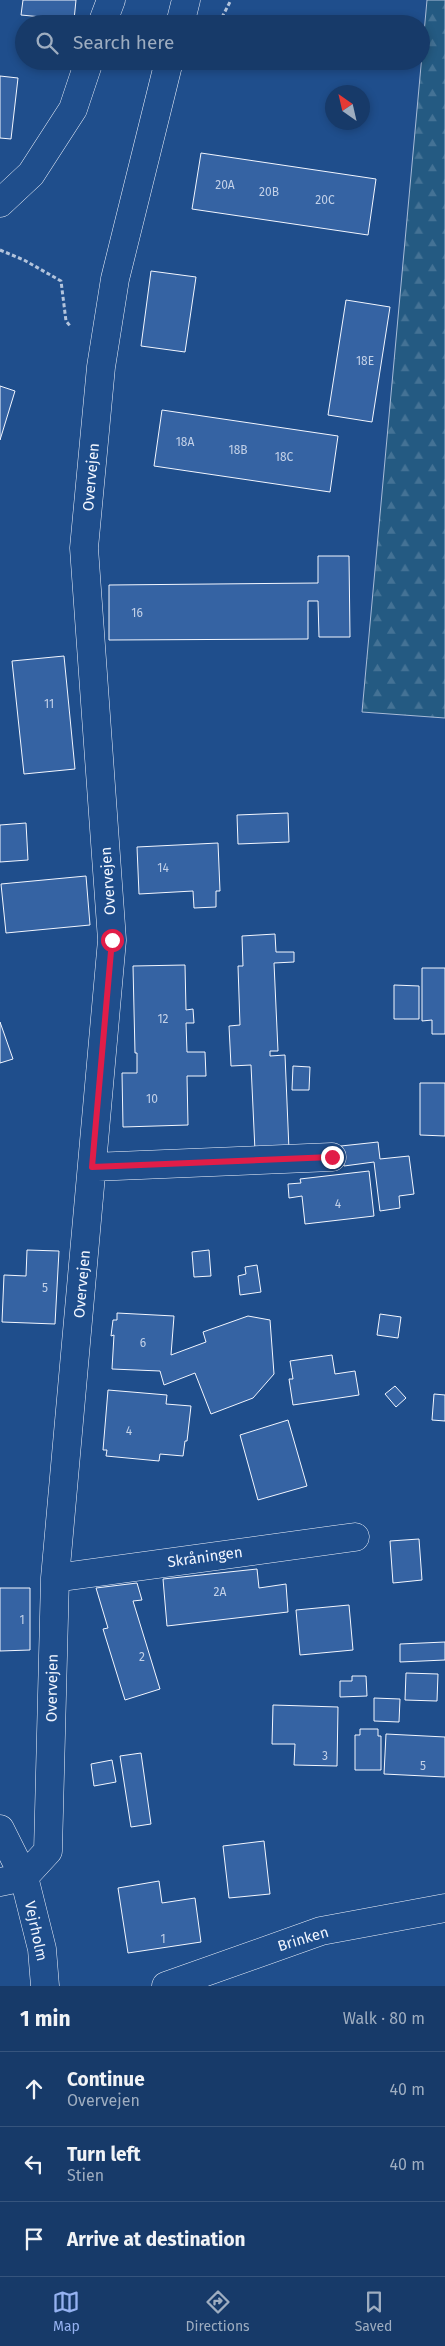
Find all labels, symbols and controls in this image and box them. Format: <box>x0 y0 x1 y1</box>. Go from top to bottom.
search box <box>15 15 430 70</box>
icon: search <box>33 29 61 57</box>
text: Search here <box>73 31 174 54</box>
north arrow <box>325 85 370 130</box>
house number: 20A <box>215 178 235 192</box>
house number: 20B <box>259 185 279 199</box>
house number: 20C <box>315 193 335 207</box>
house number: 18E <box>356 354 374 368</box>
house number: 18A <box>176 435 194 449</box>
street label: Overvejen <box>79 442 103 512</box>
house number: 18B <box>228 443 248 457</box>
house number: 18C <box>275 450 294 464</box>
house number: 16 <box>131 606 143 620</box>
house number: 11 <box>44 697 54 711</box>
street label: Overvejen <box>97 846 119 916</box>
house number: 14 <box>157 861 169 875</box>
route start <box>101 929 124 952</box>
house number: 12 <box>157 1012 169 1026</box>
house number: 10 <box>146 1092 158 1106</box>
route end <box>321 1146 344 1169</box>
house number: 4 <box>335 1197 342 1211</box>
street label: Overvejen <box>70 1249 94 1319</box>
house number: 5 <box>42 1281 48 1295</box>
house number: 6 <box>140 1336 146 1350</box>
house number: 4 <box>126 1424 133 1438</box>
street label: Skråningen <box>166 1543 244 1571</box>
house number: 2A <box>214 1585 227 1599</box>
house number: 1 <box>19 1613 25 1627</box>
house number: 2 <box>139 1650 145 1664</box>
street label: Overvejen <box>42 1654 62 1722</box>
house number: 3 <box>322 1749 328 1763</box>
house number: 5 <box>420 1759 426 1773</box>
street label: Vejrholm <box>21 1899 51 1963</box>
street label: Brinken <box>275 1923 331 1955</box>
house number: 1 <box>160 1932 166 1946</box>
text: 1 min <box>20 2006 71 2032</box>
text: Walk · 80 m <box>343 2009 425 2028</box>
text: Continue <box>67 2068 145 2091</box>
icon: ahead <box>20 2075 48 2103</box>
text: 40 m <box>390 2080 425 2099</box>
text: Overvejen <box>67 2091 140 2110</box>
text: Turn left <box>67 2143 141 2166</box>
icon: left <box>20 2150 48 2178</box>
text: 40 m <box>390 2155 425 2174</box>
text: Stien <box>67 2166 104 2185</box>
icon: arrive <box>20 2225 48 2253</box>
text: Arrive at destination <box>67 2228 246 2251</box>
tab: Map <box>52 2288 80 2335</box>
tab: Directions <box>185 2288 250 2335</box>
tab: Saved <box>355 2288 393 2335</box>

